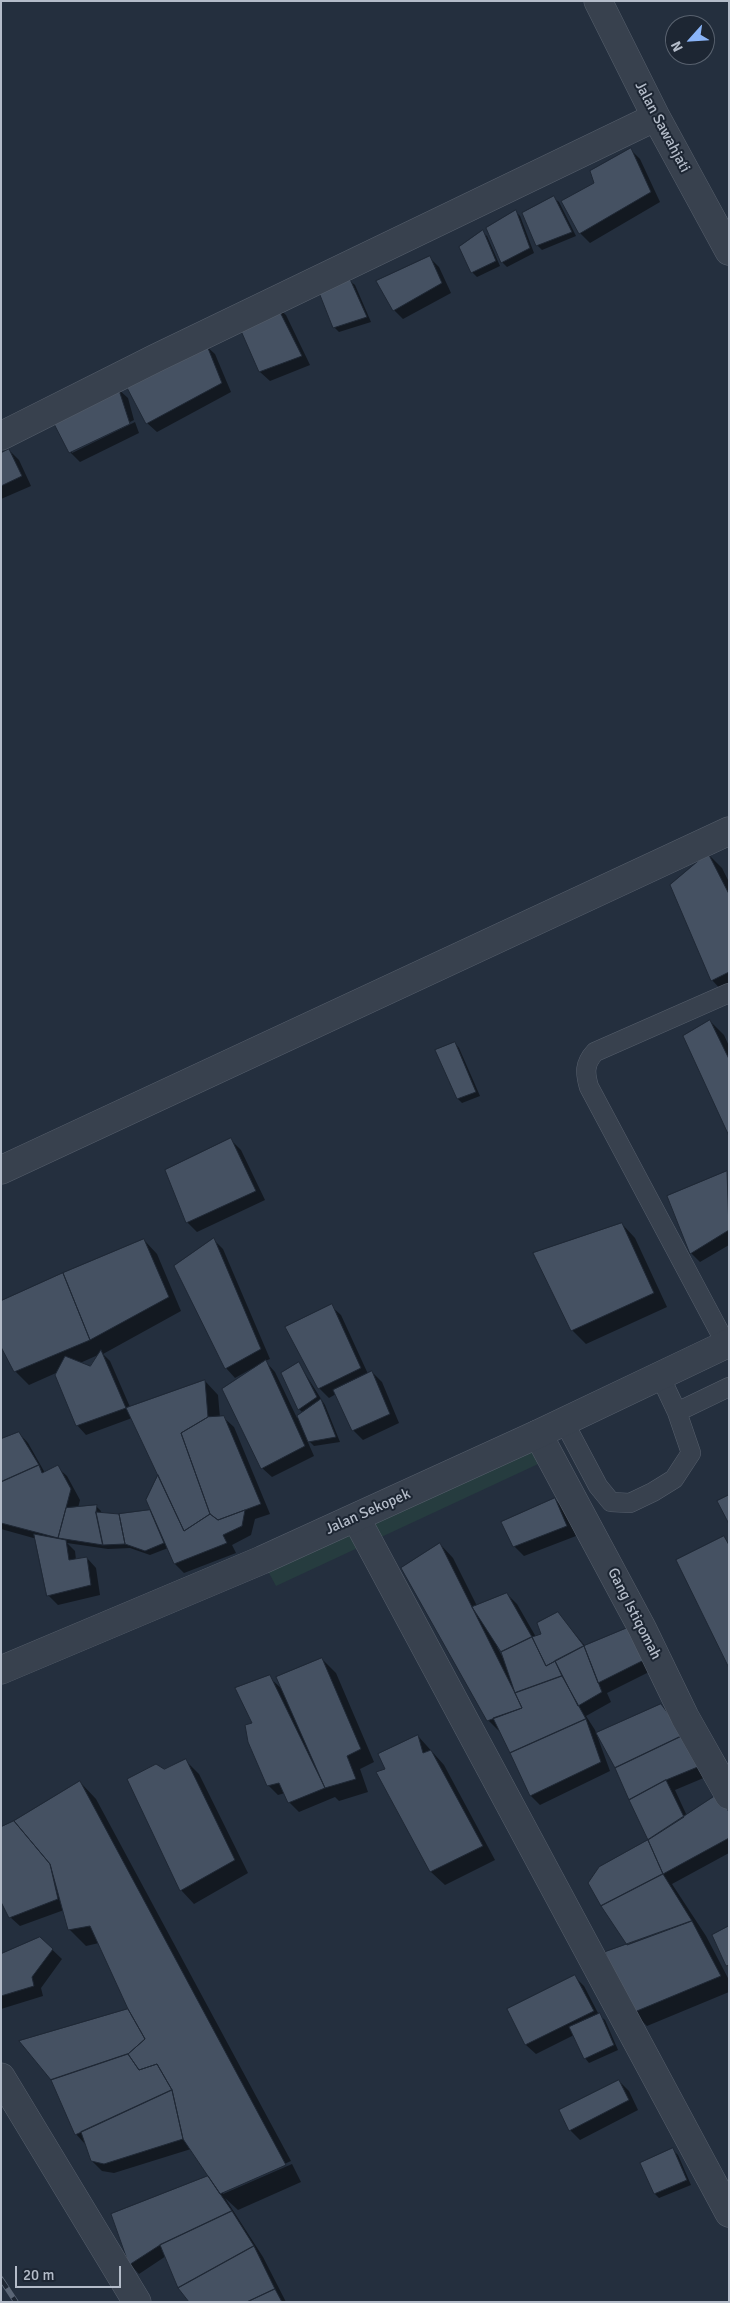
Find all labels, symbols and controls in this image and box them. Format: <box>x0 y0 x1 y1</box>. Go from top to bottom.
north arrow <box>665 15 715 65</box>
text: N <box>667 38 687 54</box>
street label: Jalan Sawahjati <box>630 78 694 176</box>
street label: Jalan Sekopek <box>323 1485 413 1539</box>
street label: Gang Istiqomah <box>603 1565 665 1663</box>
scale bar <box>18 2256 124 2288</box>
text: 20 m <box>23 2266 54 2284</box>

